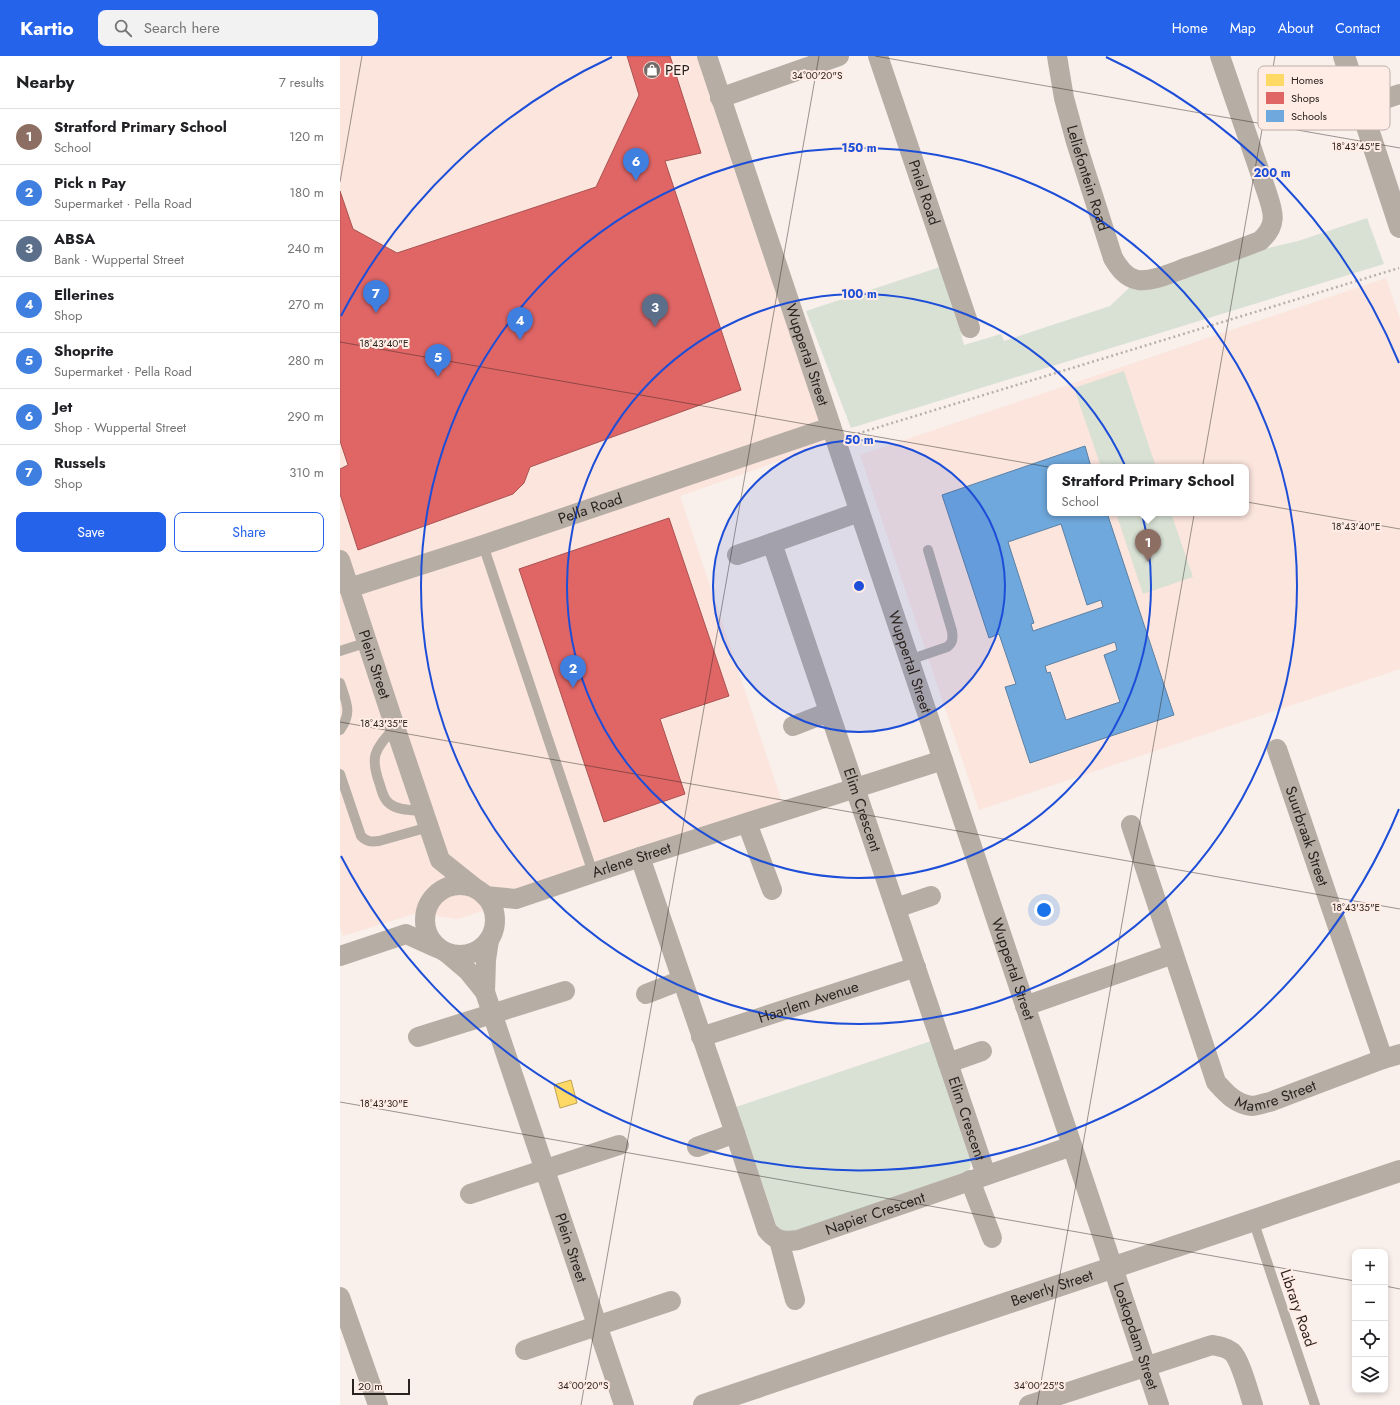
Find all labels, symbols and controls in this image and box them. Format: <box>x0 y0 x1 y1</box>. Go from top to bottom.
search box <box>98 10 378 46</box>
text: Kartio <box>20 15 74 42</box>
icon: search <box>112 17 134 39</box>
text: Search here <box>144 17 220 39</box>
text: Home <box>1172 18 1208 38</box>
text: Map <box>1230 18 1256 38</box>
text: About <box>1278 18 1313 38</box>
text: Contact <box>1335 18 1380 38</box>
place label: PEP <box>665 59 690 81</box>
shop icon: PEP <box>642 60 662 80</box>
legend <box>1258 66 1390 130</box>
text: 34°00'20"S <box>792 68 843 83</box>
text: Nearby <box>16 70 74 94</box>
text: Homes <box>1291 72 1324 88</box>
text: 7 results <box>279 73 324 92</box>
text: Shops <box>1291 90 1320 106</box>
text: Schools <box>1291 108 1328 124</box>
text: Stratford Primary School <box>54 116 227 138</box>
street label: Leliefontein Road <box>1061 123 1115 234</box>
text: 1 <box>26 127 32 146</box>
text: 120 m <box>289 127 324 146</box>
text: School <box>54 138 91 157</box>
text: 150 m <box>841 139 877 157</box>
text: 18°43'45"E <box>1332 139 1380 154</box>
pin: 6 <box>623 148 649 181</box>
street label: Pniel Road <box>903 157 945 228</box>
text: 200 m <box>1253 164 1291 182</box>
text: Pick n Pay <box>54 172 126 194</box>
text: 2 <box>25 183 33 202</box>
text: 180 m <box>289 183 324 202</box>
text: Supermarket · Pella Road <box>54 194 192 213</box>
text: ABSA <box>54 228 95 250</box>
text: 3 <box>25 239 33 258</box>
text: 240 m <box>287 239 324 258</box>
text: Bank · Wuppertal Street <box>54 250 184 269</box>
pin: 7 <box>363 280 389 313</box>
text: Ellerines <box>54 284 114 306</box>
text: 100 m <box>841 285 877 303</box>
pin: 3 <box>642 294 668 327</box>
text: 4 <box>24 295 34 314</box>
text: 270 m <box>288 295 324 314</box>
street label: Wuppertal Street <box>780 301 835 409</box>
text: Shop <box>54 306 82 325</box>
pin: 4 <box>507 307 533 340</box>
text: 18°43'40"E <box>360 336 408 351</box>
text: Shoprite <box>54 340 114 362</box>
pin: 5 <box>425 344 451 377</box>
text: 5 <box>25 351 33 370</box>
text: 280 m <box>288 351 324 370</box>
text: Supermarket · Pella Road <box>54 362 192 381</box>
text: Jet <box>54 396 72 418</box>
text: 6 <box>25 407 33 426</box>
text: 290 m <box>287 407 324 426</box>
text: Shop · Wuppertal Street <box>54 418 186 437</box>
text: 50 m <box>844 431 874 449</box>
text: Russels <box>54 452 106 474</box>
text: 7 <box>25 463 33 482</box>
text: 310 m <box>289 463 324 482</box>
popup <box>1047 464 1249 516</box>
text: Stratford Primary School <box>1062 470 1234 492</box>
text: Shop <box>54 474 82 493</box>
street label: Pella Road <box>555 488 625 530</box>
text: School <box>1062 492 1099 511</box>
button: Save <box>16 512 166 552</box>
button: Share <box>174 512 324 552</box>
text: 18°43'40"E <box>1332 519 1380 534</box>
pin: 1 <box>1135 529 1161 562</box>
centre of rings <box>852 579 866 593</box>
street label: Wuppertal Street <box>883 608 937 716</box>
street label: Plein Street <box>353 627 396 702</box>
pin: 2 <box>560 655 586 688</box>
text: 18°43'35"E <box>360 716 408 731</box>
street label: Elim Crescent <box>838 765 887 855</box>
street label: Suurbraak Street <box>1279 783 1334 889</box>
street label: Arlene Street <box>589 837 674 884</box>
your location <box>1034 900 1054 920</box>
text: 18°43'35"E <box>1332 900 1380 915</box>
street label: Wuppertal Street <box>986 915 1040 1023</box>
street label: Haarlem Avenue <box>755 975 862 1029</box>
street label: Elim Crescent <box>942 1074 991 1164</box>
street label: Mamre Street <box>1231 1074 1320 1117</box>
text: 18°43'30"E <box>360 1096 408 1111</box>
street label: Napier Crescent <box>822 1186 928 1241</box>
street label: Plein Street <box>549 1210 593 1285</box>
map controls <box>1352 1249 1388 1393</box>
button: + <box>1352 1249 1388 1285</box>
street label: Beverly Street <box>1008 1264 1096 1312</box>
street label: Library Road <box>1274 1266 1322 1350</box>
street label: Loskopdam Street <box>1108 1279 1164 1393</box>
button: − <box>1352 1285 1388 1321</box>
button: locate <box>1352 1321 1388 1357</box>
button: layers <box>1352 1357 1388 1393</box>
scale bar <box>352 1377 410 1396</box>
text: 20 m <box>358 1378 383 1394</box>
text: 34°00'20"S <box>558 1378 609 1393</box>
text: 34°00'25"S <box>1014 1378 1065 1393</box>

